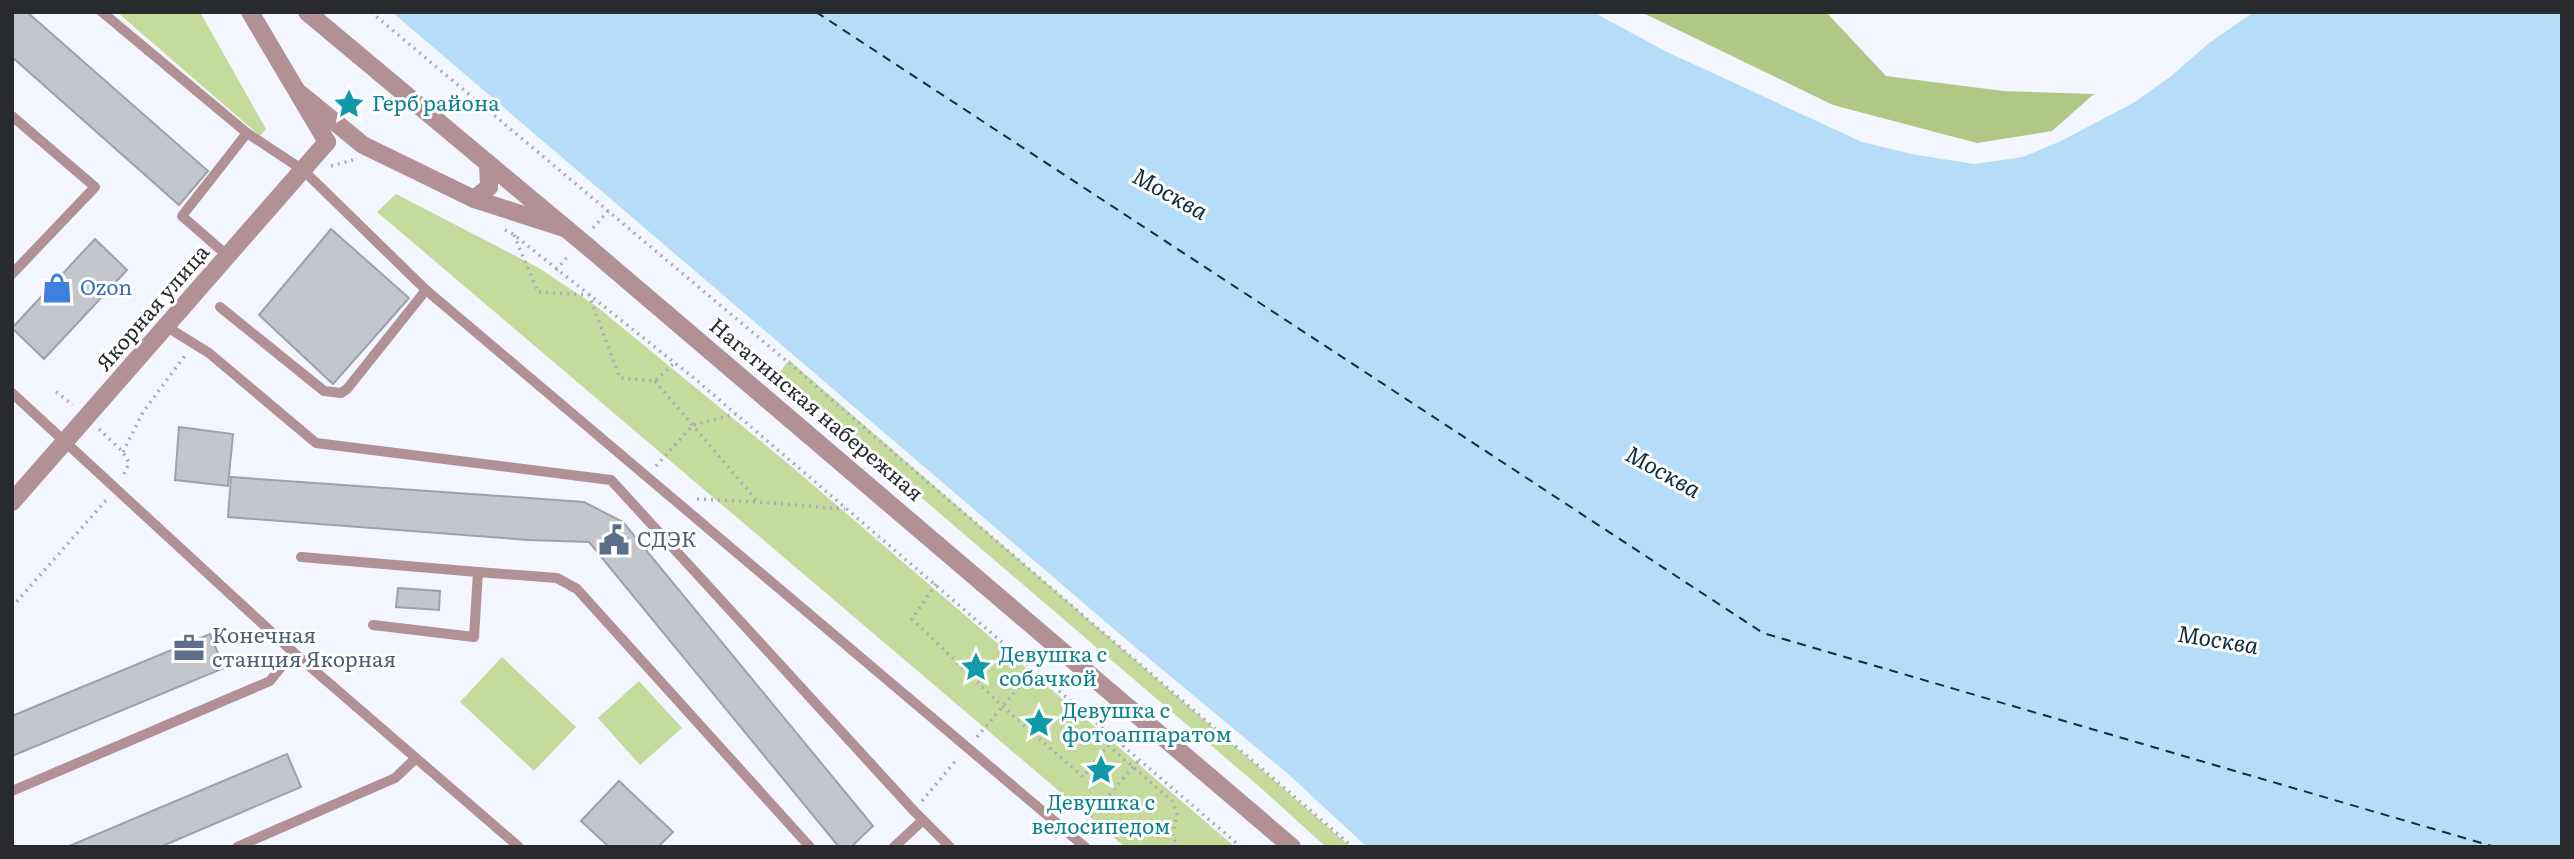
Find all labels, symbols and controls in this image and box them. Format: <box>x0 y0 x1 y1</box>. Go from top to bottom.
place label: Герб района <box>372 86 500 117</box>
place icon: Герб района <box>332 87 366 121</box>
water label: Москва <box>1127 158 1215 227</box>
street label: Якорная улица <box>87 236 215 377</box>
place label: Ozon <box>80 270 132 301</box>
shop icon: Ozon <box>40 271 74 305</box>
street label: Нагатинская набережная <box>704 309 931 507</box>
water label: Москва <box>1620 436 1708 505</box>
place label: СДЭК <box>637 522 697 553</box>
public building icon: СДЭК <box>597 523 631 557</box>
water label: Москва <box>2175 615 2261 661</box>
place label: Конечная станция Якорная <box>212 618 396 673</box>
office icon: Конечная станция Якорная <box>172 631 206 665</box>
place label: Девушка с собачкой <box>999 637 1107 692</box>
place icon: Девушка с собачкой <box>959 650 993 684</box>
place label: Девушка с фотоаппаратом <box>1062 693 1232 748</box>
place icon: Девушка с фотоаппаратом <box>1022 706 1056 740</box>
place icon: Девушка с велосипедом <box>1084 753 1118 787</box>
place label: Девушка с велосипедом <box>1032 785 1170 840</box>

